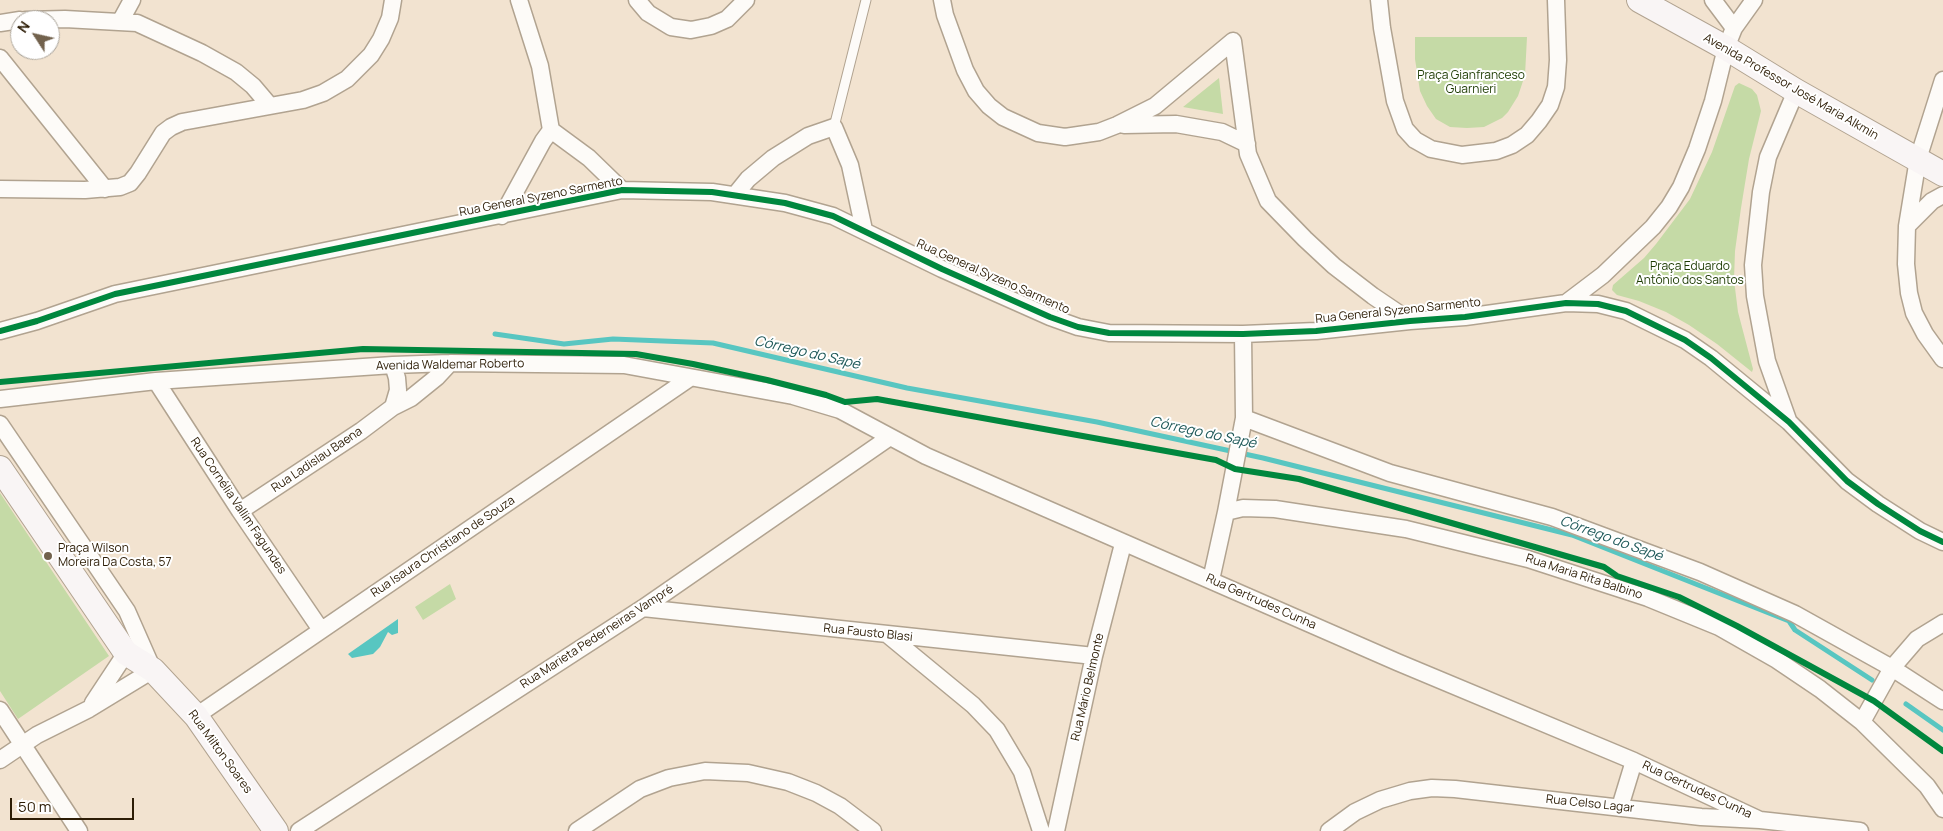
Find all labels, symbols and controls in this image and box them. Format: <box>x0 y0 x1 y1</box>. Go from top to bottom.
north arrow <box>10 10 60 60</box>
text: N <box>12 17 34 36</box>
street label: Avenida Professor José Maria Alkmin <box>1701 31 1881 143</box>
park label: Praça Gianfranceso Guarnieri <box>1417 69 1525 97</box>
street label: Rua General Syzeno Sarmento <box>458 174 624 220</box>
street label: Rua General Syzeno Sarmento <box>914 237 1072 317</box>
park label: Praça Eduardo Antônio dos Santos <box>1636 260 1744 288</box>
street label: Rua General Syzeno Sarmento <box>1315 295 1481 327</box>
water label: Córrego do Sapé <box>752 333 862 373</box>
street label: Avenida Waldemar Roberto <box>376 357 524 373</box>
water label: Córrego do Sapé <box>1148 414 1258 452</box>
street label: Rua Ladislau Baena <box>269 424 365 496</box>
street label: Rua Cornélia Vallim Fagundes <box>187 435 289 577</box>
street label: Rua Isaura Christiano de Souza <box>368 493 518 601</box>
water label: Córrego do Sapé <box>1557 513 1665 565</box>
place label: Praça Wilson Moreira Da Costa, 57 <box>58 542 171 570</box>
marker: Praça Wilson Moreira Da Costa, 57 <box>42 550 54 562</box>
street label: Rua Maria Rita Balbino <box>1524 551 1644 603</box>
street label: Rua Gertrudes Cunha <box>1204 571 1318 633</box>
street label: Rua Marieta Pederneiras Vampré <box>518 582 676 692</box>
street label: Rua Fausto Blasi <box>823 621 913 645</box>
street label: Rua Mário Belmonte <box>1069 632 1107 742</box>
street label: Rua Milton Soares <box>185 708 255 796</box>
street label: Rua Gertrudes Cunha <box>1640 758 1754 822</box>
scale bar <box>12 788 136 820</box>
street label: Rua Celso Lagar <box>1545 792 1635 816</box>
text: 50 m <box>18 796 52 817</box>

